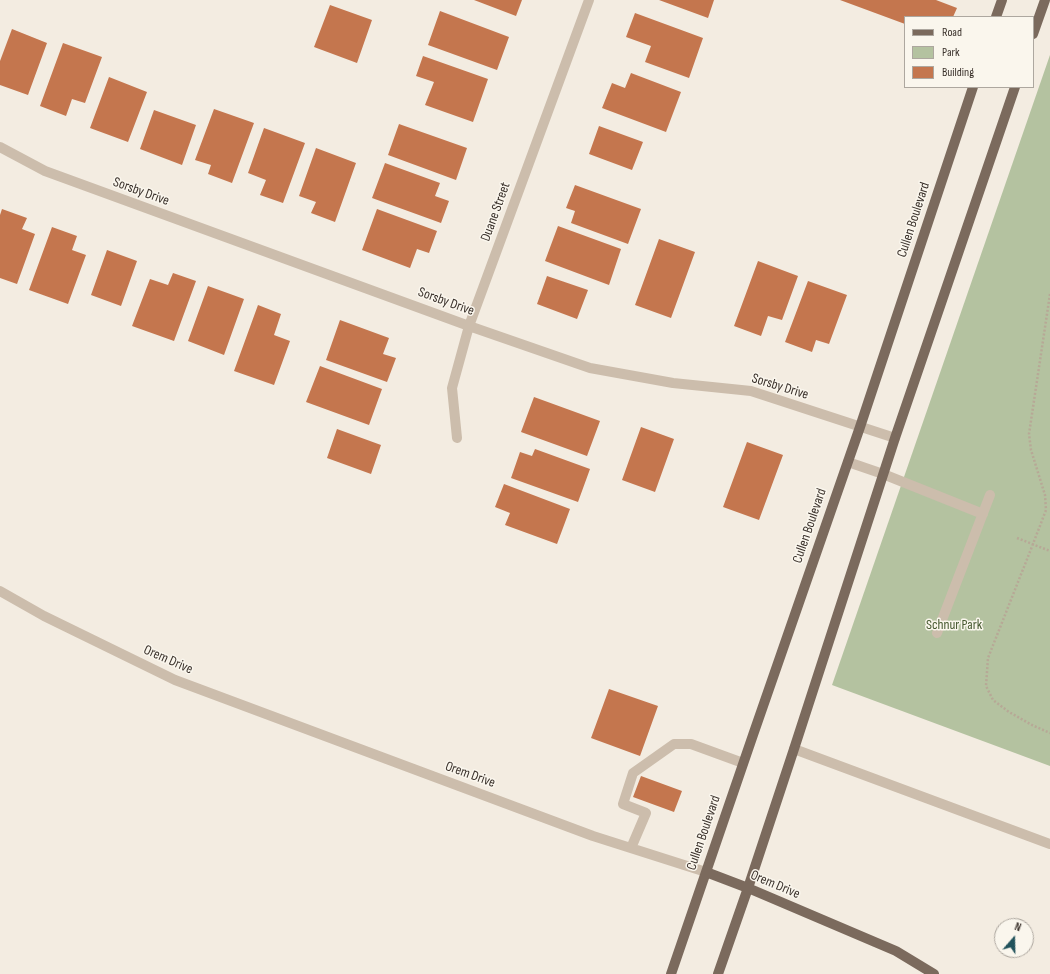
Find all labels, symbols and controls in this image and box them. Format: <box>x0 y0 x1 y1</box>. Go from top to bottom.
legend <box>904 16 1034 88</box>
text: Road <box>942 25 962 40</box>
text: Park <box>942 45 960 60</box>
text: Building <box>942 65 974 80</box>
street label: Sorsby Drive <box>111 174 171 210</box>
street label: Duane Street <box>478 180 514 244</box>
street label: Cullen Boulevard <box>894 180 934 260</box>
street label: Sorsby Drive <box>416 284 476 320</box>
street label: Sorsby Drive <box>750 370 810 404</box>
street label: Cullen Boulevard <box>789 486 831 566</box>
park label: Schnur Park <box>926 617 982 633</box>
street label: Orem Drive <box>141 642 195 678</box>
street label: Orem Drive <box>443 758 497 792</box>
street label: Cullen Boulevard <box>683 793 725 873</box>
street label: Orem Drive <box>748 867 802 903</box>
north arrow <box>994 918 1034 958</box>
text: N <box>1013 920 1023 934</box>

